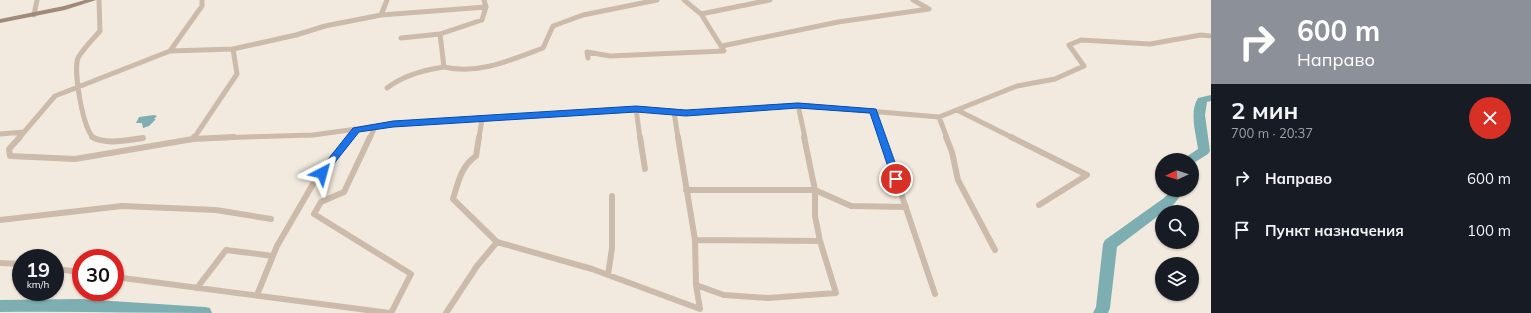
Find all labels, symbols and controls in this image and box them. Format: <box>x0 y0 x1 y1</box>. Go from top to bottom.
text: 600 m <box>1297 13 1380 48</box>
icon: right <box>1231 16 1283 68</box>
text: Направо <box>1297 48 1375 71</box>
text: 2 мин <box>1231 95 1298 125</box>
button: close <box>1469 97 1511 139</box>
text: 700 m · 20:37 <box>1231 125 1313 141</box>
position arrow <box>301 152 343 194</box>
north arrow <box>1155 153 1199 197</box>
map controls <box>1155 153 1199 301</box>
pin <box>879 162 913 196</box>
icon: right <box>1231 167 1253 189</box>
icon: arrive <box>885 168 907 190</box>
text: Направо <box>1265 169 1332 188</box>
text: 600 m <box>1467 169 1511 188</box>
button: search <box>1155 205 1199 249</box>
icon: arrive <box>1231 219 1253 241</box>
text: Пункт назначения <box>1265 221 1404 240</box>
text: 100 m <box>1467 221 1511 240</box>
speed limit sign: 30 <box>72 249 124 301</box>
text: 19 <box>26 257 50 282</box>
button: layers <box>1155 257 1199 301</box>
text: km/h <box>27 278 49 291</box>

